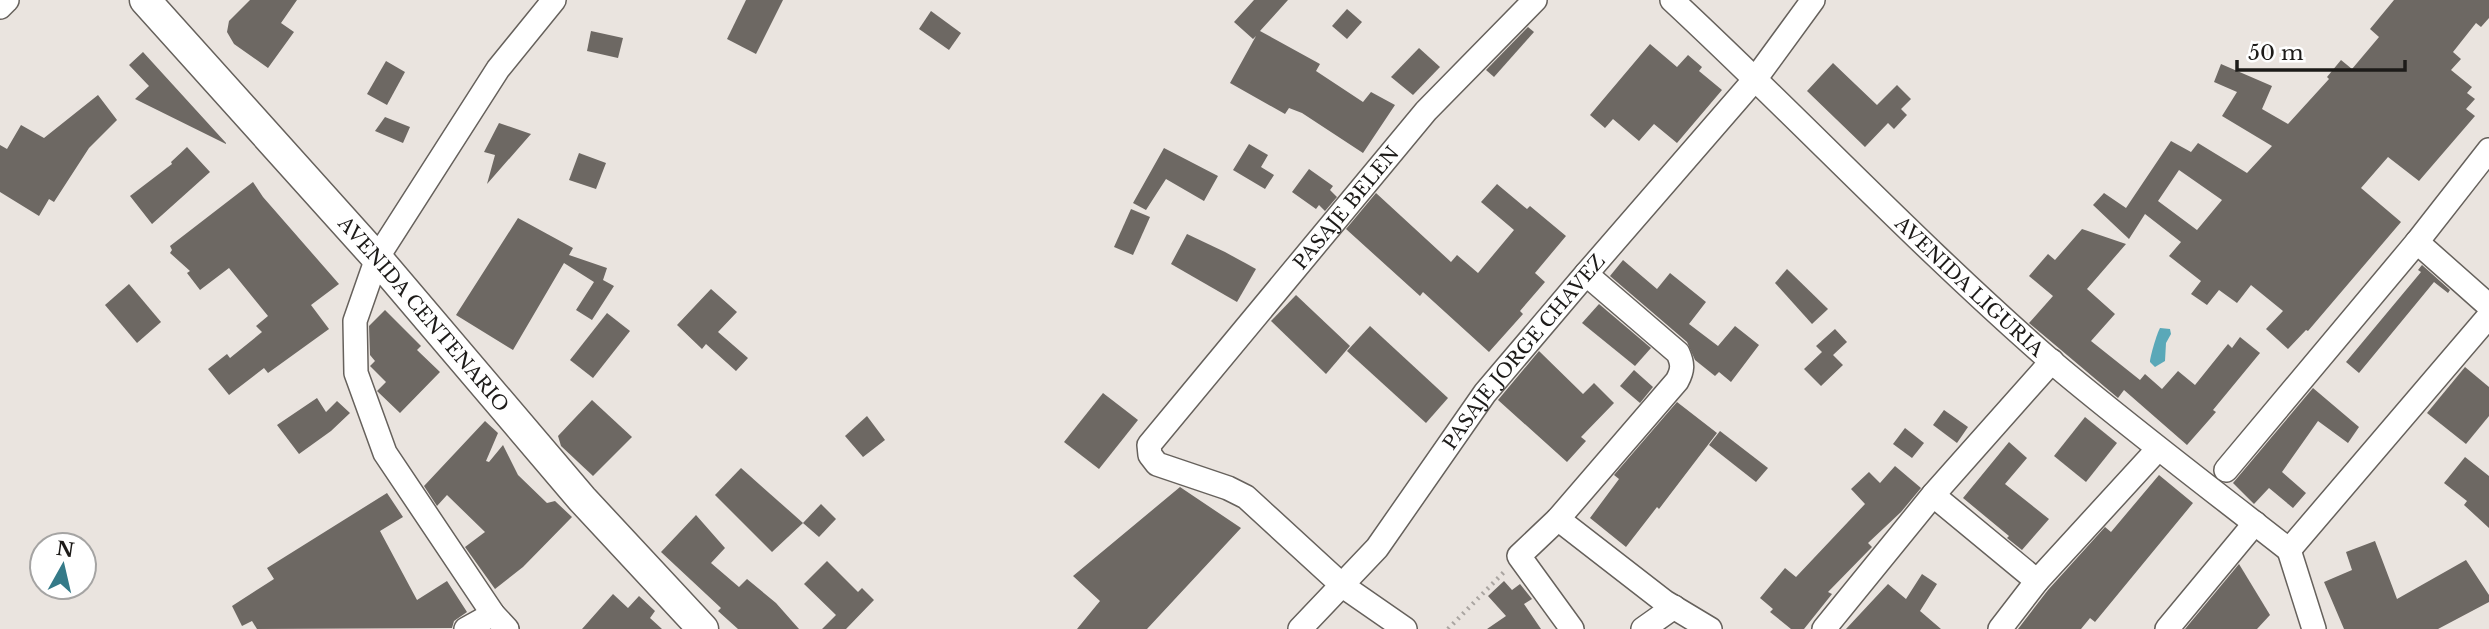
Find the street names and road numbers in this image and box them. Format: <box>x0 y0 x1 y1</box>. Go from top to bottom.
street label: PASAJE BELEN <box>1289 142 1404 274</box>
street label: AVENIDA CENTENARIO <box>333 211 514 417</box>
street label: AVENIDA LIGURIA <box>1890 211 2049 362</box>
street label: PASAJE JORGE CHAVEZ <box>1438 250 1610 454</box>

